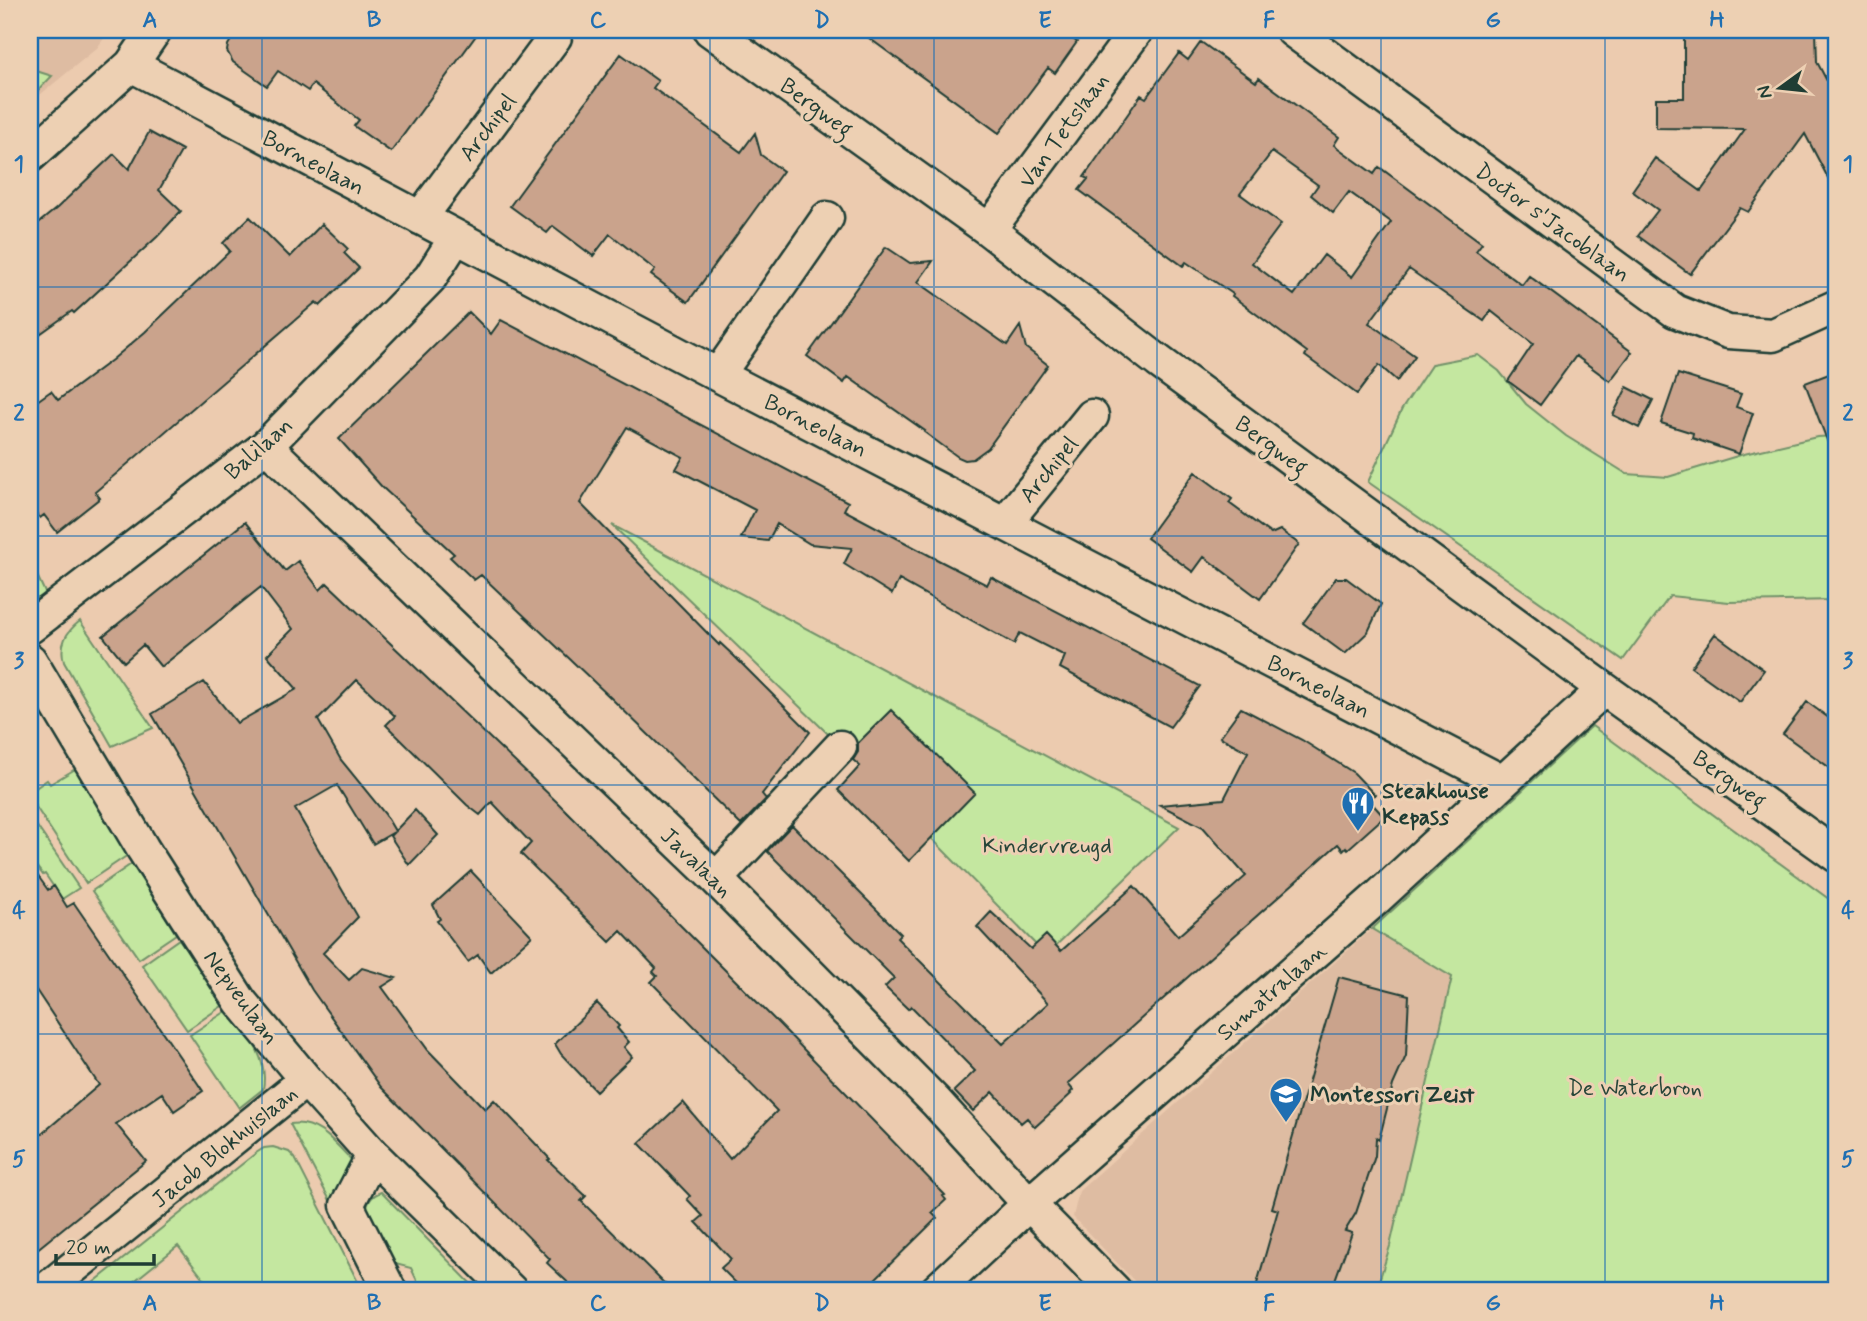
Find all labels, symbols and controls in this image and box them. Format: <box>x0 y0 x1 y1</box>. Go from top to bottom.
text: A <box>142 6 158 36</box>
text: B <box>367 6 382 36</box>
text: C <box>590 6 607 36</box>
text: D <box>814 6 830 36</box>
text: E <box>1038 6 1052 36</box>
text: F <box>1263 6 1275 36</box>
text: G <box>1485 6 1501 36</box>
text: H <box>1709 6 1725 36</box>
north arrow <box>1744 52 1814 122</box>
street label: Van Tetslaan <box>1013 68 1117 195</box>
street label: Bergweg <box>772 72 859 147</box>
text: N <box>1751 83 1779 101</box>
street label: Archipel <box>453 88 524 168</box>
street label: Borneolaan <box>257 124 370 203</box>
text: 1 <box>14 150 24 180</box>
text: 1 <box>1843 150 1853 180</box>
street label: Doctor s'Jacoblaan <box>1468 157 1636 290</box>
street label: Borneolaan <box>758 388 872 466</box>
text: 2 <box>13 399 25 429</box>
text: 2 <box>1842 399 1854 429</box>
street label: Bergweg <box>1227 410 1314 485</box>
street label: Balilaan <box>219 411 300 488</box>
street label: Archipel <box>1013 431 1086 510</box>
text: 3 <box>14 647 25 677</box>
text: 3 <box>1843 647 1854 677</box>
street label: Borneolaan <box>1261 649 1375 727</box>
street label: Bergweg <box>1685 744 1772 819</box>
place label: Steakhouse Kepass <box>1382 777 1489 833</box>
restaurant icon: Steakhouse Kepass <box>1339 784 1377 833</box>
street label: Javalaan <box>653 822 738 905</box>
park label: Kindervreugd <box>982 832 1112 862</box>
text: 4 <box>12 896 26 926</box>
text: 4 <box>1841 896 1855 926</box>
street label: Sumatralaan <box>1211 937 1333 1048</box>
street label: Nepveulaan <box>196 945 285 1052</box>
park label: De Waterbron <box>1568 1074 1702 1104</box>
school or university icon: Montessori Zeist <box>1267 1075 1305 1124</box>
street label: Jacob Blokhuislaan <box>146 1079 304 1216</box>
place label: Montessori Zeist <box>1310 1081 1476 1111</box>
text: 5 <box>12 1145 26 1175</box>
text: 5 <box>1841 1145 1855 1175</box>
scale bar <box>56 1223 154 1267</box>
text: 20 m <box>66 1234 111 1262</box>
text: A <box>142 1289 158 1319</box>
text: B <box>367 1289 382 1319</box>
text: C <box>590 1289 607 1319</box>
text: D <box>814 1289 830 1319</box>
text: E <box>1038 1289 1052 1319</box>
text: F <box>1263 1289 1275 1319</box>
text: G <box>1485 1289 1501 1319</box>
text: H <box>1709 1289 1725 1319</box>

